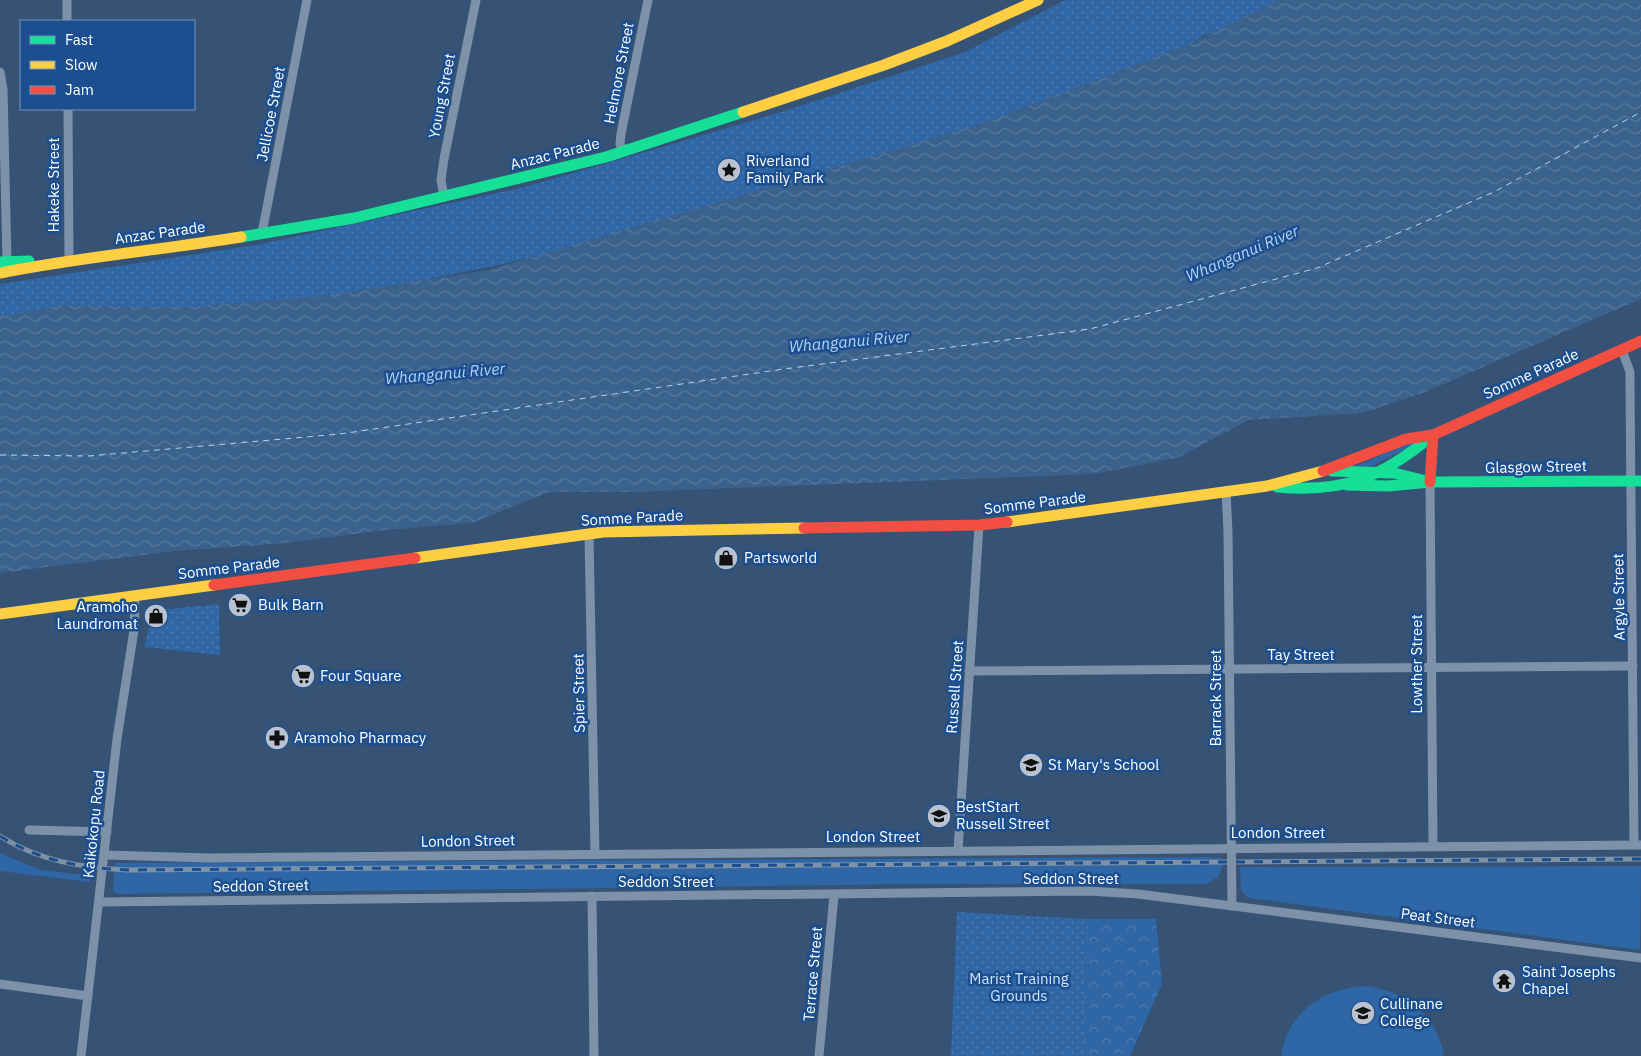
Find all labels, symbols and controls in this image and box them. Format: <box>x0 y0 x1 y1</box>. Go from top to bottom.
legend <box>20 20 195 110</box>
street label: Helmore Street <box>599 21 638 125</box>
text: Fast <box>65 30 93 49</box>
street label: Young Street <box>424 52 459 140</box>
text: Slow <box>65 55 98 74</box>
street label: Jellicoe Street <box>252 65 289 163</box>
text: Jam <box>65 80 94 99</box>
street label: Anzac Parade <box>508 133 602 174</box>
street label: Hakeke Street <box>44 137 63 233</box>
place label: Riverland Family Park <box>746 151 824 187</box>
place icon: Riverland Family Park <box>716 157 742 183</box>
street label: Anzac Parade <box>113 217 207 248</box>
water label: Whanganui River <box>1183 220 1302 286</box>
water label: Whanganui River <box>788 326 911 356</box>
street label: Somme Parade <box>1480 344 1581 403</box>
water label: Whanganui River <box>384 358 507 388</box>
street label: Glasgow Street <box>1485 456 1587 477</box>
street label: Somme Parade <box>983 487 1087 518</box>
street label: Somme Parade <box>580 505 684 530</box>
shop icon: Partsworld <box>713 545 739 571</box>
place label: Partsworld <box>744 548 817 567</box>
street label: Somme Parade <box>177 552 281 583</box>
street label: Argyle Street <box>1608 553 1629 641</box>
supermarket icon: Bulk Barn <box>227 592 253 618</box>
place label: Bulk Barn <box>258 595 324 614</box>
place label: Aramoho Laundromat <box>57 597 138 633</box>
shop icon: Aramoho Laundromat <box>143 603 169 629</box>
street label: Lowther Street <box>1407 614 1426 714</box>
street label: Russell Street <box>942 640 967 734</box>
street label: Tay Street <box>1267 645 1335 664</box>
street label: Barrack Street <box>1206 650 1225 746</box>
street label: Spier Street <box>568 653 589 733</box>
supermarket icon: Four Square <box>290 663 316 689</box>
place label: Four Square <box>320 666 402 685</box>
pharmacy icon: Aramoho Pharmacy <box>264 725 290 751</box>
place label: Aramoho Pharmacy <box>294 728 427 747</box>
school or university icon: St Mary's School <box>1018 752 1044 778</box>
place label: St Mary's School <box>1048 755 1159 774</box>
street label: Kaikokopu Road <box>78 769 109 879</box>
place label: BestStart Russell Street <box>956 797 1050 833</box>
school or university icon: BestStart Russell Street <box>926 803 952 829</box>
street label: London Street <box>1231 823 1325 842</box>
street label: London Street <box>826 827 920 846</box>
street label: London Street <box>421 830 515 851</box>
street label: Seddon Street <box>1023 869 1119 888</box>
street label: Seddon Street <box>618 872 714 891</box>
street label: Seddon Street <box>213 875 309 896</box>
street label: Peat Street <box>1400 904 1476 932</box>
street label: Terrace Street <box>799 926 826 1022</box>
place label: Saint Josephs Chapel <box>1522 962 1616 998</box>
temple icon: Saint Josephs Chapel <box>1491 968 1517 994</box>
park label: Marist Training Grounds <box>969 969 1069 1005</box>
place label: Cullinane College <box>1380 994 1443 1030</box>
school or university icon: Cullinane College <box>1350 1000 1376 1026</box>

